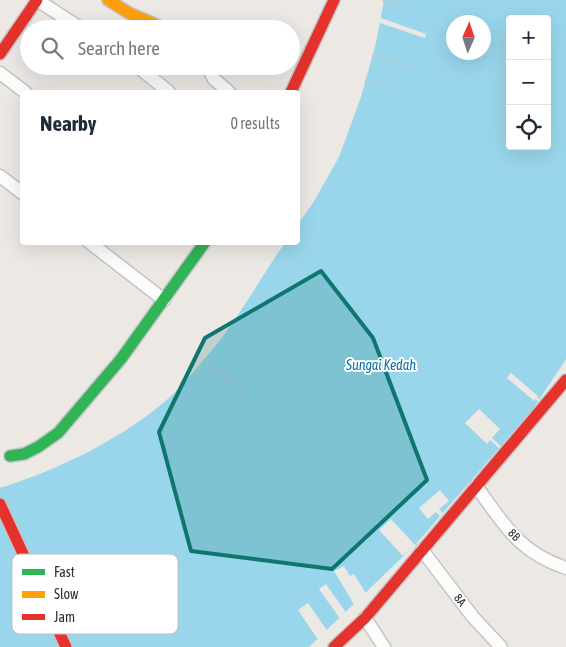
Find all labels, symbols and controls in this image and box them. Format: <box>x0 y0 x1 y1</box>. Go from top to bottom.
north arrow <box>446 15 491 60</box>
map controls <box>506 15 551 150</box>
button: + <box>506 15 551 60</box>
search box <box>20 20 300 75</box>
icon: search <box>38 34 66 62</box>
text: Search here <box>78 37 160 59</box>
button: − <box>506 60 551 105</box>
button: locate <box>506 105 551 150</box>
text: Nearby <box>40 111 96 135</box>
text: 0 results <box>230 114 280 132</box>
water label: Sungai Kedah <box>345 357 416 373</box>
street label: 8B <box>505 526 523 544</box>
legend <box>12 554 178 634</box>
text: Fast <box>54 564 75 580</box>
text: Slow <box>54 586 79 602</box>
street label: 8A <box>451 591 469 609</box>
text: Jam <box>54 609 75 625</box>

